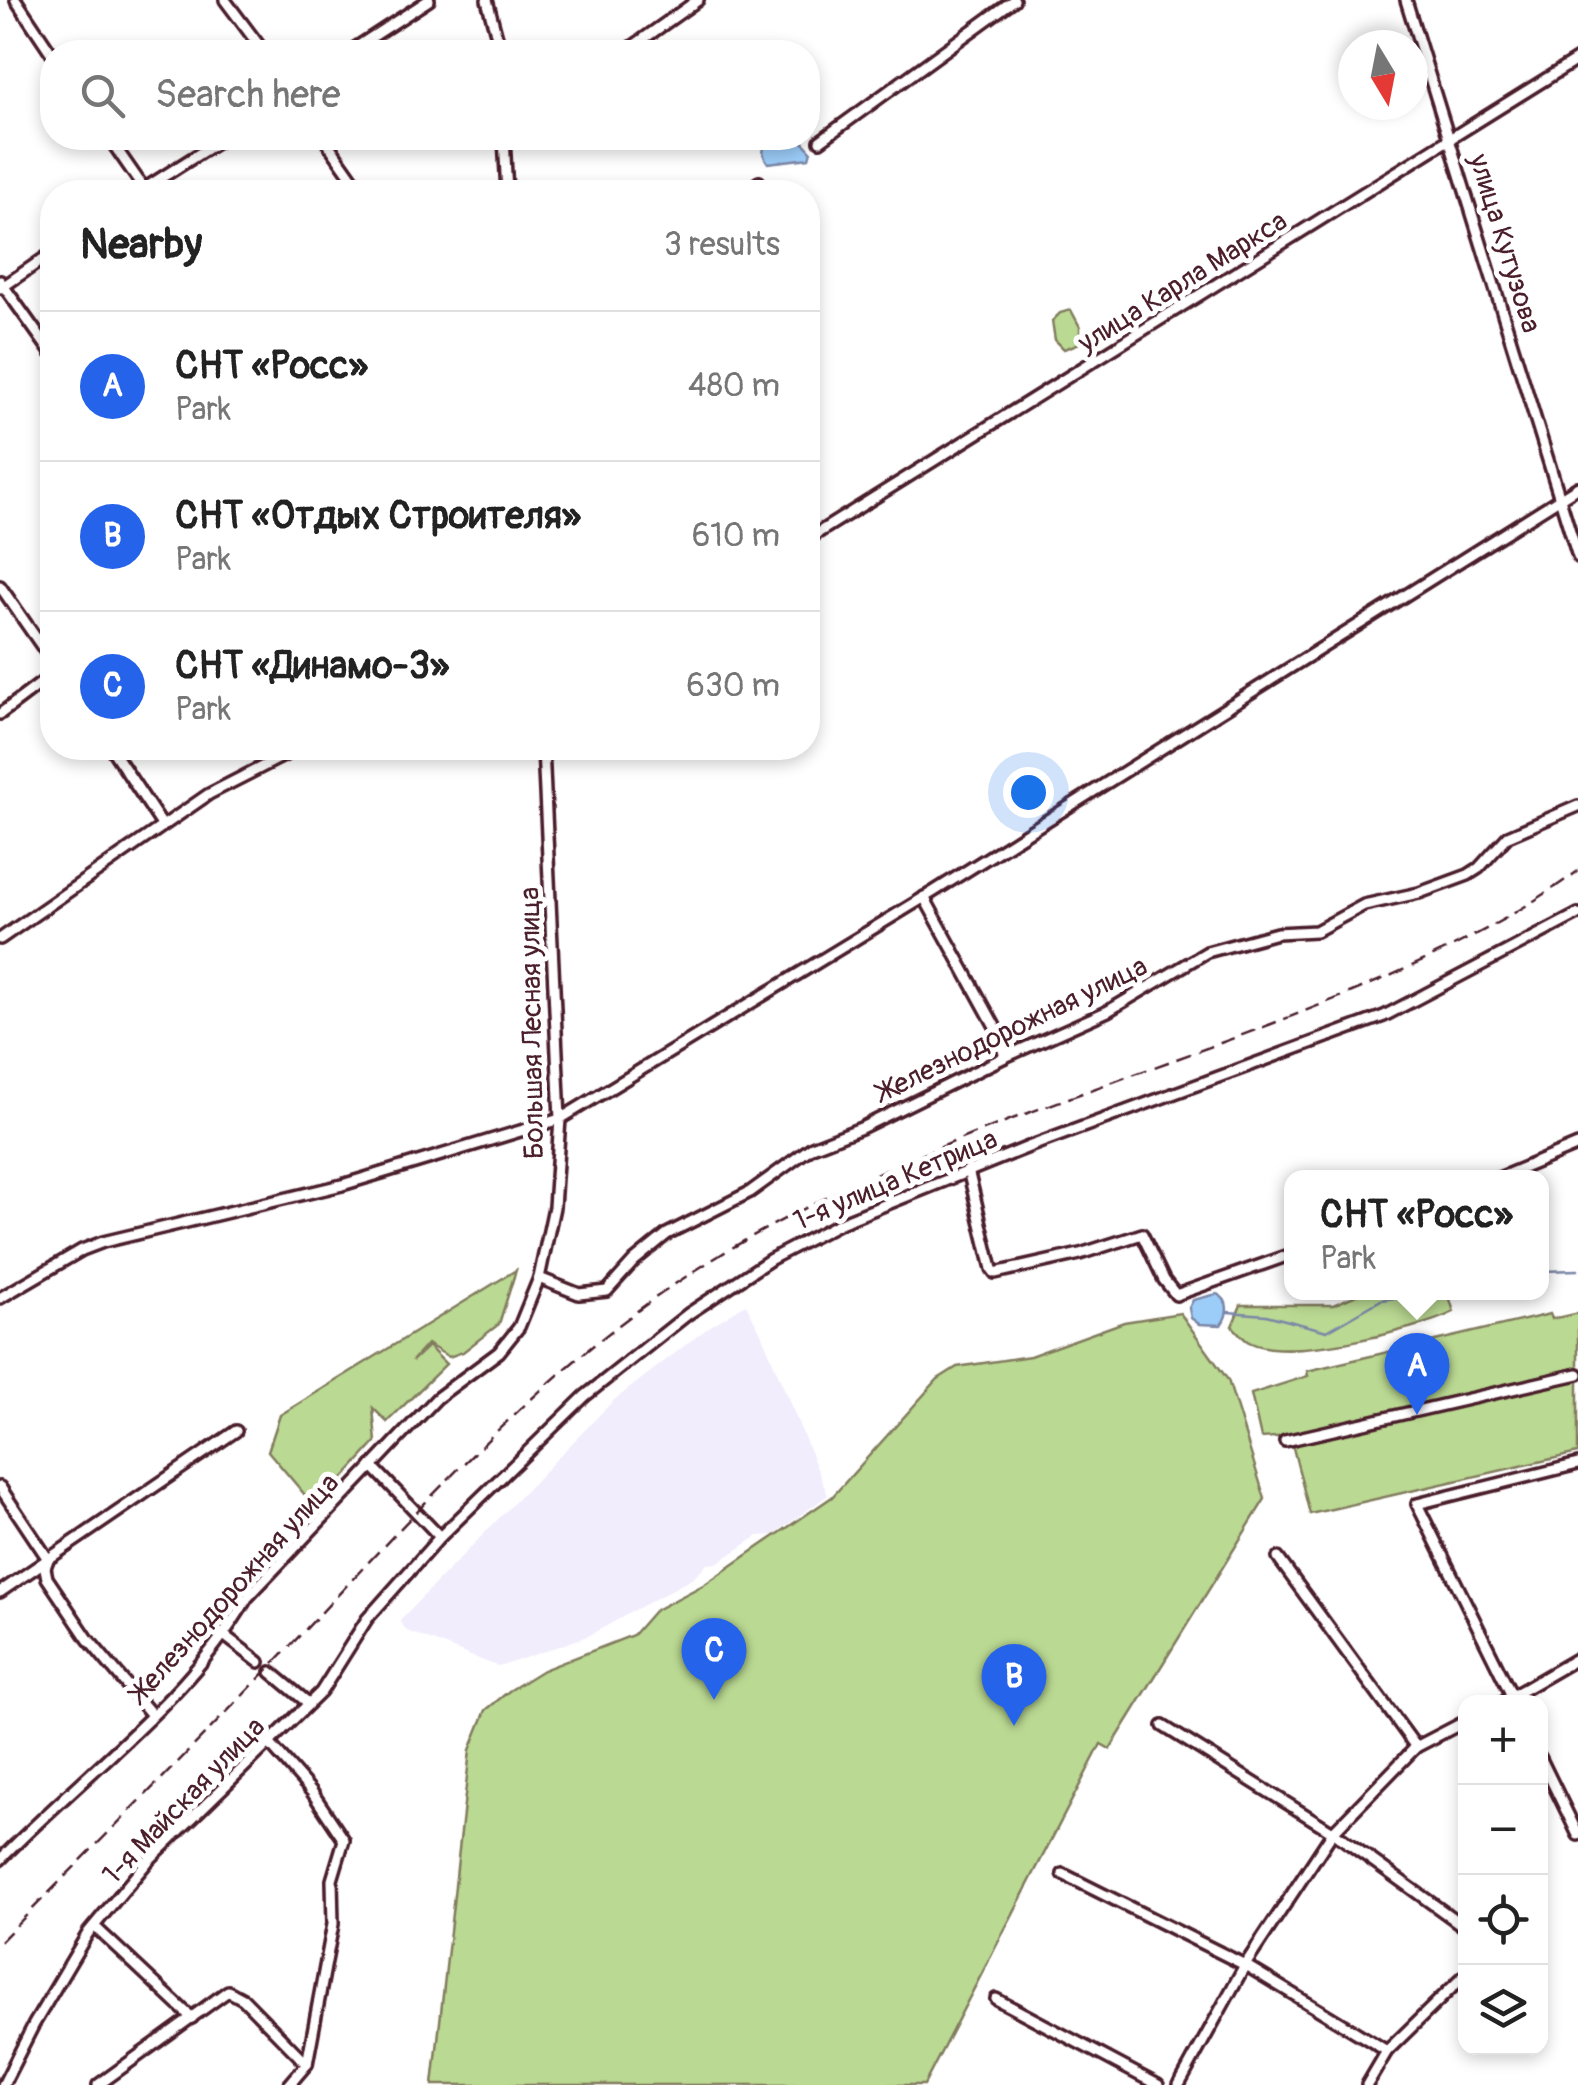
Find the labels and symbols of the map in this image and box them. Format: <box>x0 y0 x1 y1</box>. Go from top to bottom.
north arrow <box>1338 30 1428 120</box>
street label: улица Кутузова <box>1460 149 1548 337</box>
street label: улица Карла Маркса <box>1071 204 1294 361</box>
your location <box>1003 767 1054 818</box>
street label: Большая Лесная улица <box>513 887 552 1159</box>
street label: Железнодорожная улица <box>869 949 1153 1112</box>
street label: 1-я улица Кетрица <box>788 1122 1003 1239</box>
pin: A <box>1384 1332 1450 1415</box>
street label: Железнодорожная улица <box>121 1466 347 1713</box>
pin: C <box>682 1618 746 1700</box>
pin: B <box>982 1644 1046 1726</box>
street label: 1-я Майская улица <box>95 1710 273 1892</box>

